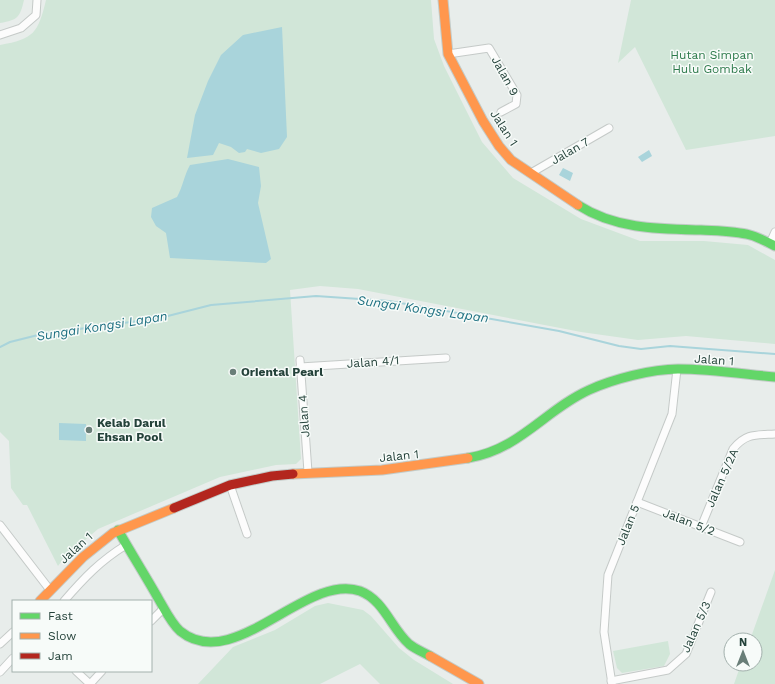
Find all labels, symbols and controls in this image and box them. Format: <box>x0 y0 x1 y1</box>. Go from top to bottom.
park label: Hutan Simpan Hulu Gombak <box>670 48 754 76</box>
street label: Jalan 9 <box>489 54 521 98</box>
street label: Jalan 1 <box>487 107 521 149</box>
street label: Jalan 7 <box>548 134 592 167</box>
water label: Sungai Kongsi Lapan <box>356 292 490 326</box>
water label: Sungai Kongsi Lapan <box>35 308 169 344</box>
street label: Jalan 1 <box>694 352 734 368</box>
street label: Jalan 4/1 <box>346 353 400 371</box>
place label: Oriental Pearl <box>241 365 323 379</box>
marker: Oriental Pearl <box>228 367 238 377</box>
street label: Jalan 4 <box>296 394 312 438</box>
place label: Kelab Darul Ehsan Pool <box>97 416 166 444</box>
marker: Kelab Darul Ehsan Pool <box>84 425 94 435</box>
street label: Jalan 1 <box>378 447 420 465</box>
street label: Jalan 5/2A <box>703 447 741 509</box>
street label: Jalan 5 <box>614 503 642 547</box>
street label: Jalan 5/2 <box>661 506 717 538</box>
street label: Jalan 1 <box>57 529 95 567</box>
street label: Jalan 5/3 <box>679 599 713 655</box>
legend <box>12 600 152 672</box>
text: Fast <box>48 609 73 623</box>
text: Slow <box>48 629 76 643</box>
north arrow <box>723 632 763 672</box>
text: N <box>739 636 747 649</box>
text: Jam <box>48 649 73 663</box>

